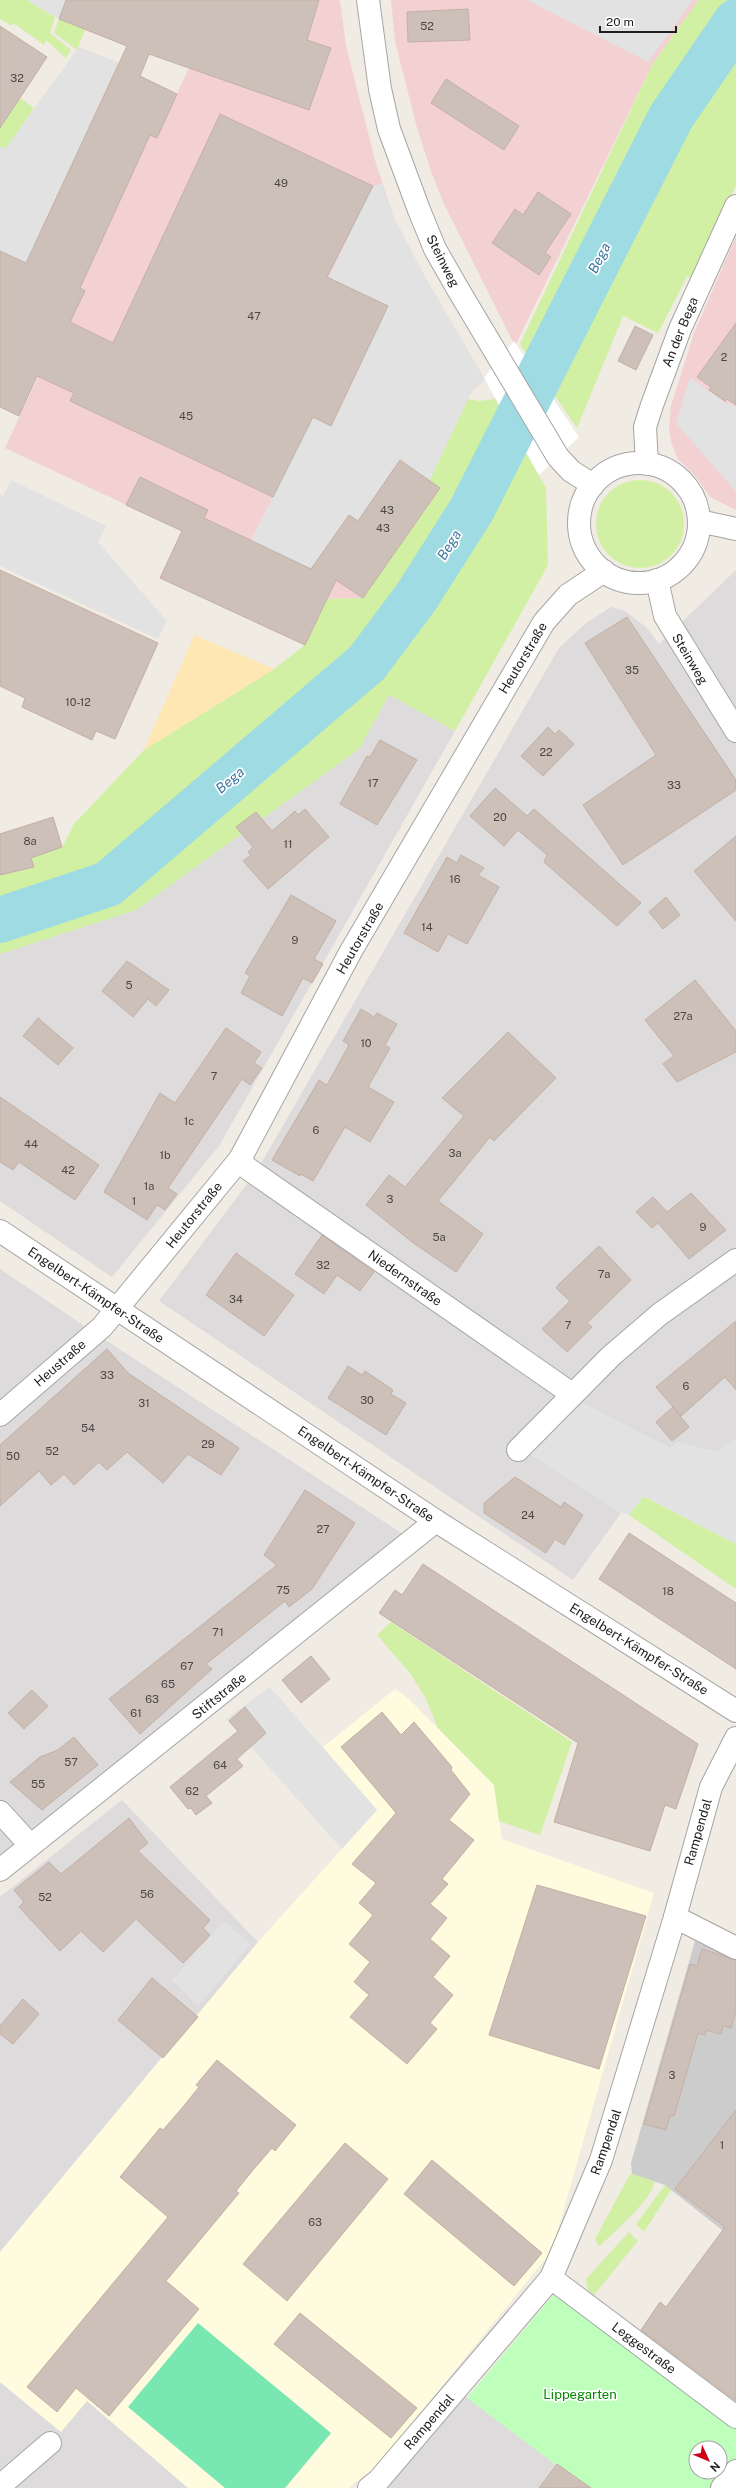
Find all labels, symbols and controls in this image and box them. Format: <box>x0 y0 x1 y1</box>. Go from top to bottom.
scale bar <box>600 8 676 34</box>
text: 20 m <box>606 15 634 29</box>
house number: 52 <box>420 20 434 32</box>
house number: 32 <box>10 72 24 84</box>
house number: 49 <box>274 177 288 189</box>
street label: Steinweg <box>423 232 463 290</box>
water label: Bega <box>585 240 613 276</box>
street label: An der Bega <box>659 295 701 369</box>
house number: 47 <box>247 310 261 322</box>
house number: 2 <box>721 351 728 363</box>
house number: 45 <box>179 410 193 422</box>
house number: 43 <box>380 504 394 516</box>
house number: 43 <box>376 522 390 534</box>
water label: Bega <box>434 527 464 563</box>
street label: Heutorstraße <box>496 620 550 696</box>
street label: Steinweg <box>669 631 711 687</box>
house number: 35 <box>625 664 639 676</box>
house number: 10-12 <box>65 696 91 708</box>
house number: 22 <box>539 746 553 758</box>
water label: Bega <box>213 764 247 796</box>
house number: 17 <box>367 777 379 789</box>
house number: 33 <box>667 779 681 791</box>
house number: 20 <box>493 811 507 823</box>
house number: 8a <box>23 835 37 847</box>
house number: 11 <box>284 838 292 850</box>
house number: 16 <box>449 873 461 885</box>
street label: Heutorstraße <box>333 899 387 977</box>
house number: 14 <box>421 921 433 933</box>
house number: 9 <box>292 934 299 946</box>
house number: 5 <box>125 979 133 991</box>
house number: 27a <box>673 1010 693 1022</box>
house number: 10 <box>360 1037 372 1049</box>
house number: 7 <box>211 1070 218 1082</box>
house number: 1c <box>184 1115 194 1127</box>
house number: 6 <box>313 1124 320 1136</box>
house number: 44 <box>24 1138 38 1150</box>
house number: 3a <box>448 1147 462 1159</box>
house number: 1b <box>159 1149 171 1161</box>
house number: 42 <box>61 1164 75 1176</box>
street label: Heutorstraße <box>163 1179 225 1251</box>
house number: 1a <box>144 1180 154 1192</box>
house number: 3 <box>387 1193 394 1205</box>
house number: 1 <box>132 1195 136 1207</box>
house number: 9 <box>700 1221 707 1233</box>
house number: 5a <box>432 1231 446 1243</box>
street label: Engelbert-Kämpfer-Straße <box>25 1244 167 1346</box>
street label: Niedernstraße <box>365 1247 445 1309</box>
house number: 32 <box>316 1259 330 1271</box>
house number: 7a <box>598 1268 610 1280</box>
house number: 34 <box>229 1293 243 1305</box>
house number: 7 <box>565 1319 572 1331</box>
street label: Heustraße <box>31 1337 89 1389</box>
house number: 33 <box>100 1369 114 1381</box>
house number: 6 <box>683 1380 690 1392</box>
house number: 30 <box>360 1394 374 1406</box>
house number: 31 <box>138 1397 150 1409</box>
house number: 54 <box>81 1422 95 1434</box>
street label: Engelbert-Kämpfer-Straße <box>295 1423 437 1525</box>
house number: 29 <box>201 1438 215 1450</box>
house number: 52 <box>45 1445 59 1457</box>
house number: 50 <box>6 1450 20 1462</box>
house number: 24 <box>521 1509 535 1521</box>
house number: 27 <box>316 1523 330 1535</box>
house number: 75 <box>276 1584 290 1596</box>
house number: 18 <box>662 1585 674 1597</box>
street label: Engelbert-Kämpfer-Straße <box>567 1600 711 1698</box>
house number: 71 <box>212 1626 224 1638</box>
house number: 67 <box>180 1660 194 1672</box>
street label: Stiftstraße <box>189 1670 249 1722</box>
house number: 65 <box>161 1678 175 1690</box>
house number: 63 <box>145 1693 159 1705</box>
house number: 61 <box>130 1707 142 1719</box>
house number: 57 <box>64 1756 78 1768</box>
house number: 64 <box>213 1759 227 1771</box>
house number: 55 <box>31 1778 45 1790</box>
house number: 62 <box>185 1785 199 1797</box>
street label: Rampendal <box>681 1797 715 1867</box>
house number: 56 <box>140 1888 154 1900</box>
house number: 52 <box>38 1891 52 1903</box>
house number: 3 <box>669 2069 676 2081</box>
street label: Rampendal <box>588 2107 624 2177</box>
house number: 1 <box>720 2139 724 2151</box>
house number: 63 <box>308 2216 322 2228</box>
street label: Leggestraße <box>609 2319 679 2377</box>
park label: Lippegarten <box>543 2387 617 2402</box>
street label: Rampendal <box>401 2391 457 2453</box>
north arrow <box>688 2440 728 2480</box>
text: N <box>708 2460 722 2474</box>

